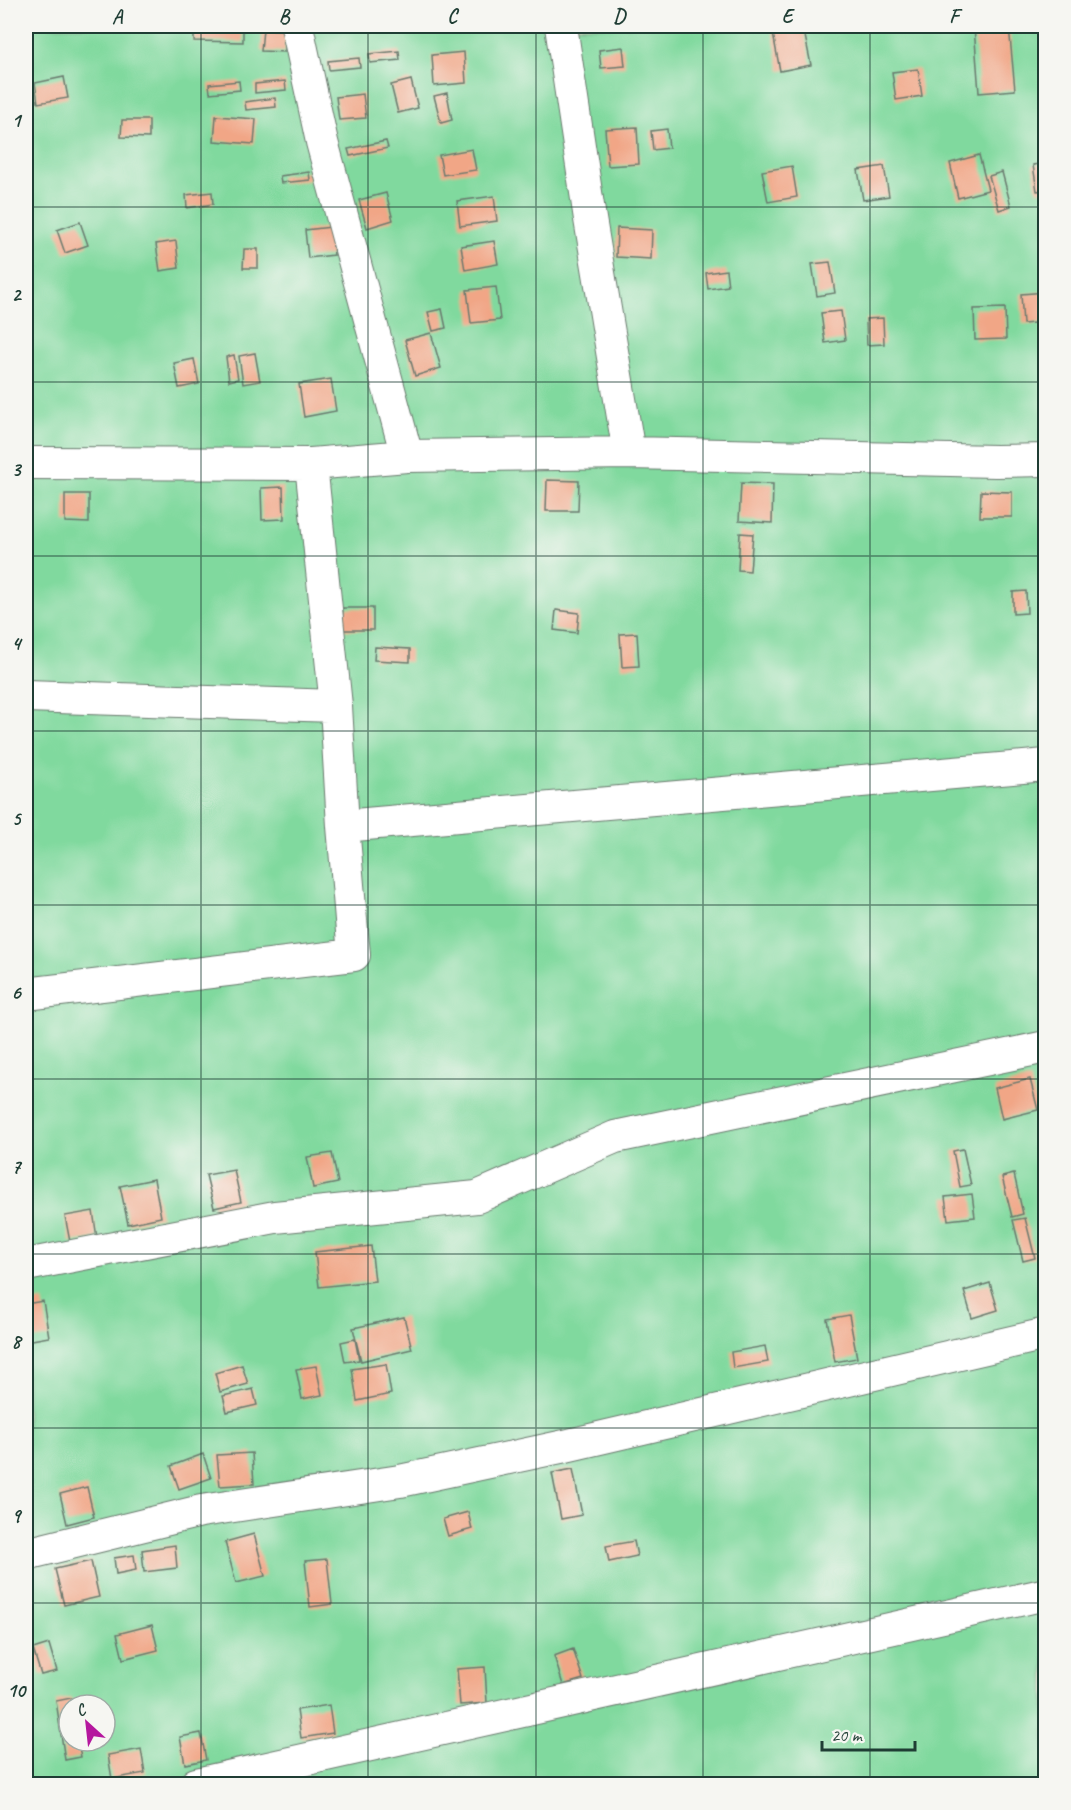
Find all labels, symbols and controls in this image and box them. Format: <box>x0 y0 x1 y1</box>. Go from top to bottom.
text: A <box>112 4 124 29</box>
text: B <box>279 4 291 29</box>
text: C <box>447 4 459 29</box>
text: D <box>613 4 627 29</box>
text: E <box>782 4 796 29</box>
text: F <box>949 4 963 29</box>
text: 1 <box>12 108 23 133</box>
text: 2 <box>12 282 23 307</box>
text: 3 <box>12 457 23 482</box>
text: 4 <box>12 631 24 656</box>
text: 5 <box>12 806 23 831</box>
text: 6 <box>11 980 22 1005</box>
text: 7 <box>12 1154 23 1179</box>
text: 8 <box>12 1329 24 1354</box>
text: 9 <box>12 1503 23 1528</box>
text: 10 <box>7 1678 27 1703</box>
north arrow <box>57 1693 117 1753</box>
text: С <box>73 1699 91 1721</box>
scale bar <box>822 1714 915 1752</box>
text: 20 m <box>831 1724 864 1746</box>

